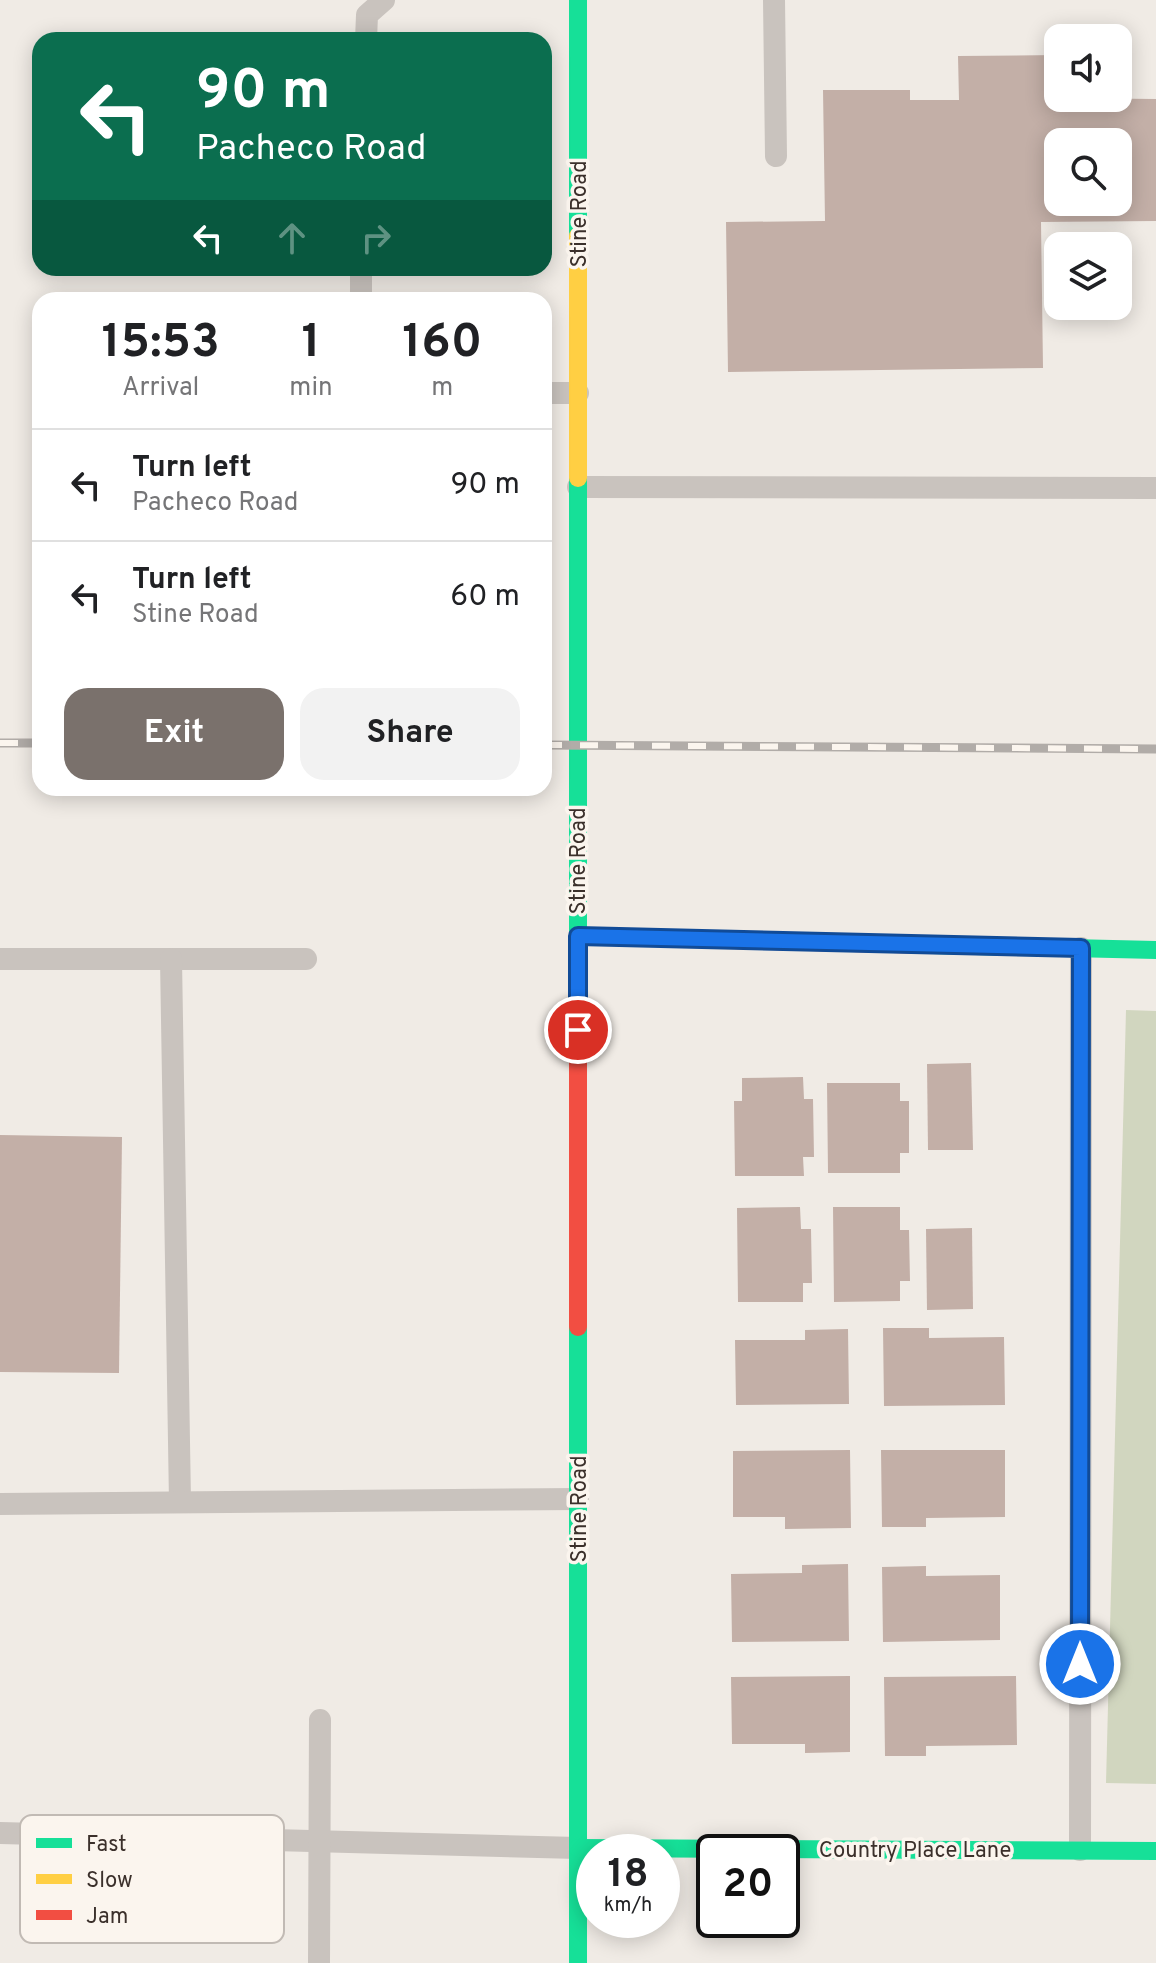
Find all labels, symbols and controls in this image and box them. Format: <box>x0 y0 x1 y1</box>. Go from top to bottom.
map controls <box>1044 24 1132 320</box>
button: sound <box>1044 24 1132 112</box>
text: 90 m <box>196 58 331 128</box>
icon: left <box>64 64 168 168</box>
text: Pacheco Road <box>196 127 426 173</box>
button: search <box>1044 128 1132 216</box>
street label: Stine Road <box>567 160 594 268</box>
icon: left <box>186 216 230 260</box>
icon: ahead <box>270 216 314 260</box>
icon: right <box>354 216 398 260</box>
button: layers <box>1044 232 1132 320</box>
text: 15:53 <box>102 314 220 374</box>
text: 1 <box>301 314 321 374</box>
text: 160 <box>402 314 482 374</box>
text: Arrival <box>122 372 199 405</box>
text: min <box>289 372 333 405</box>
text: m <box>431 372 453 405</box>
text: Turn left <box>132 450 252 487</box>
icon: left <box>64 463 108 507</box>
text: 90 m <box>451 467 520 504</box>
text: Pacheco Road <box>132 487 298 520</box>
text: Turn left <box>132 562 252 599</box>
icon: left <box>64 575 108 619</box>
text: 60 m <box>450 579 520 616</box>
text: Stine Road <box>132 599 259 632</box>
button: Exit <box>64 688 284 780</box>
button: Share <box>300 688 520 780</box>
street label: Stine Road <box>566 807 593 915</box>
pin <box>544 996 612 1064</box>
icon: arrive <box>556 1008 600 1052</box>
street label: Stine Road <box>567 1455 594 1563</box>
position arrow <box>1038 1622 1122 1706</box>
legend <box>20 1815 284 1943</box>
text: Fast <box>86 1832 127 1859</box>
speed limit sign: 20 <box>696 1834 800 1938</box>
street label: Country Place Lane <box>819 1838 1011 1865</box>
text: 18 <box>607 1851 649 1901</box>
text: Slow <box>86 1868 133 1895</box>
text: km/h <box>604 1893 652 1919</box>
text: Jam <box>86 1904 129 1931</box>

